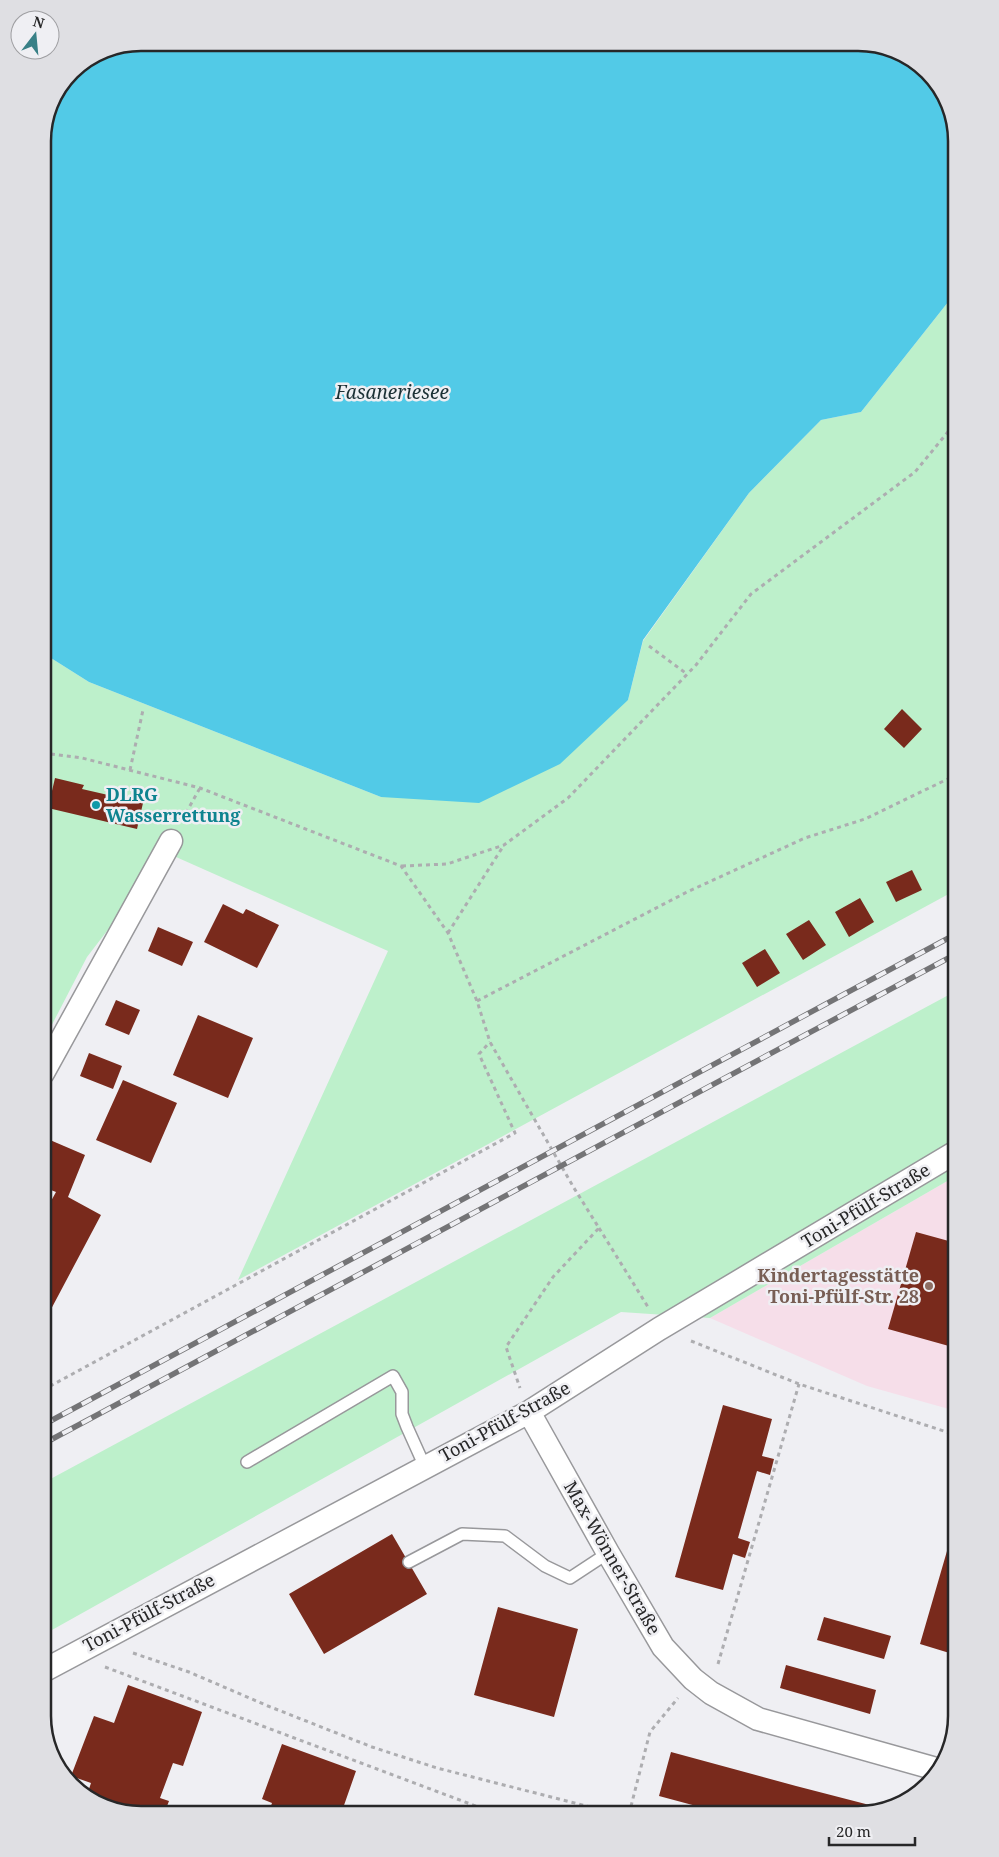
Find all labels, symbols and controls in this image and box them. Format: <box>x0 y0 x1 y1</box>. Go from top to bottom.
north arrow <box>10 10 60 60</box>
text: N <box>31 11 47 33</box>
water label: Fasaneriesee <box>334 379 449 405</box>
place label: DLRG Wasserrettung <box>106 782 241 827</box>
marker: DLRG Wasserrettung <box>90 799 102 811</box>
street label: Toni-Pfülf-Straße <box>797 1157 934 1253</box>
place label: Kindertagesstätte Toni-Pfülf-Str. 28 <box>757 1263 919 1308</box>
marker: Kindertagesstätte Toni-Pfülf-Str. 28 <box>923 1280 935 1292</box>
street label: Toni-Pfülf-Straße <box>435 1375 574 1467</box>
street label: Max-Wönner-Straße <box>559 1476 667 1639</box>
street label: Toni-Pfülf-Straße <box>78 1567 219 1657</box>
scale bar <box>829 1814 915 1846</box>
text: 20 m <box>836 1821 871 1841</box>

